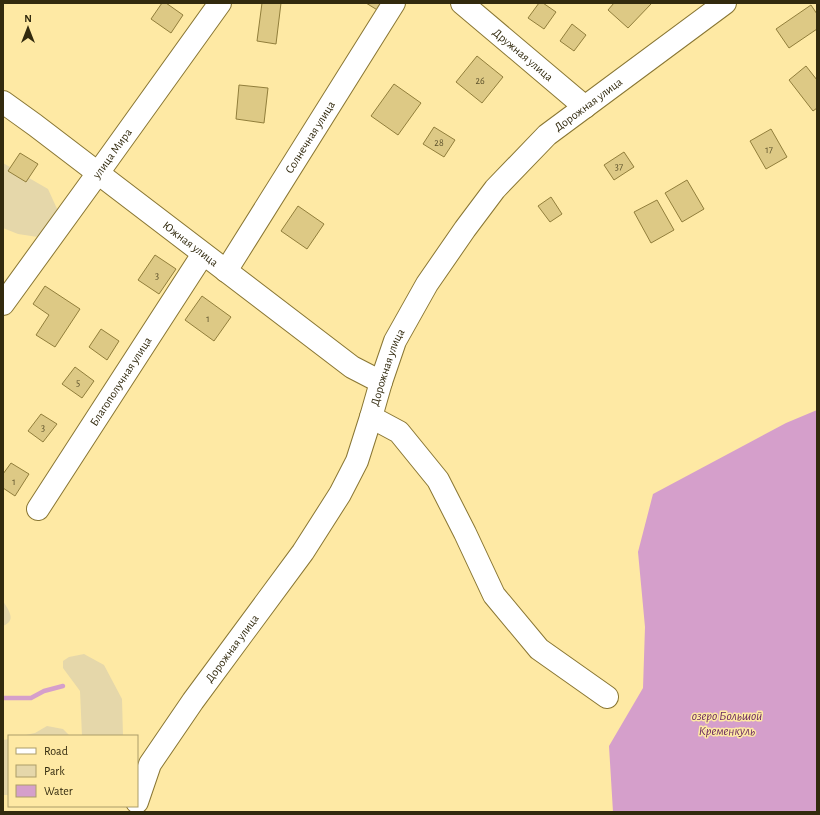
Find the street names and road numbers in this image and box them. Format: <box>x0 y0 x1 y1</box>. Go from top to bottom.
street label: Дружная улица <box>491 26 556 84</box>
street label: Дорожная улица <box>552 75 625 133</box>
street label: Солнечная улица <box>283 98 337 175</box>
street label: улица Мира <box>90 126 134 182</box>
street label: Южная улица <box>160 219 221 269</box>
street label: Дорожная улица <box>368 326 407 407</box>
street label: Благополучная улица <box>87 334 154 428</box>
street label: Дорожная улица <box>203 612 261 684</box>

